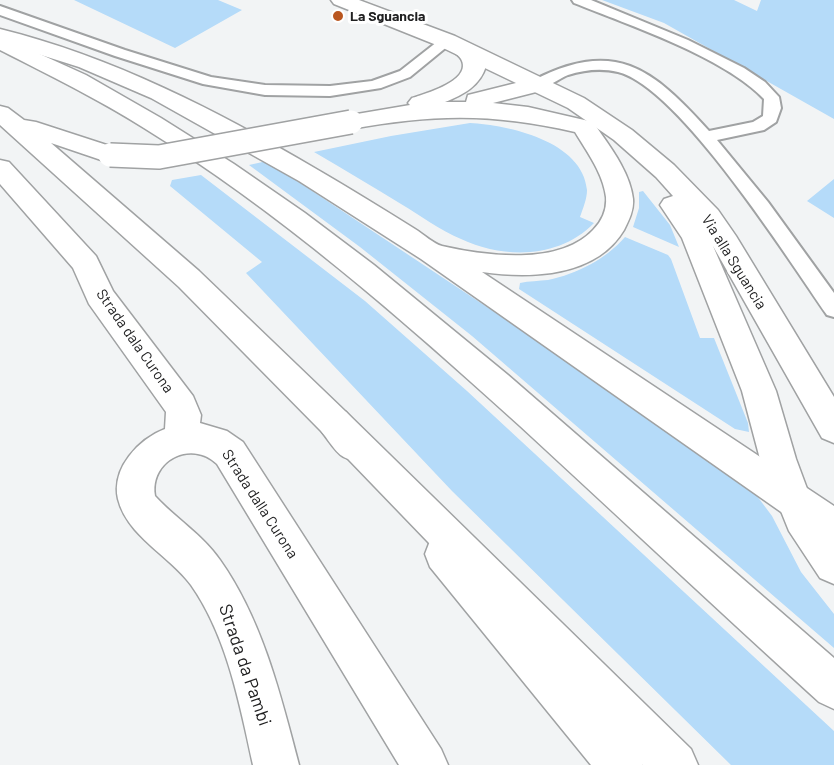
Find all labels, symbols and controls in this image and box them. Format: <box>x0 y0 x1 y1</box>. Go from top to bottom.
place label: La Sguancia <box>350 8 425 24</box>
marker: La Sguancia <box>331 9 345 23</box>
street label: Via alla Sguancia <box>698 211 770 313</box>
street label: Strada dala Curona <box>92 286 178 396</box>
street label: Strada dalla Curona <box>218 446 302 562</box>
street label: Strada da Pambi <box>214 601 276 729</box>

